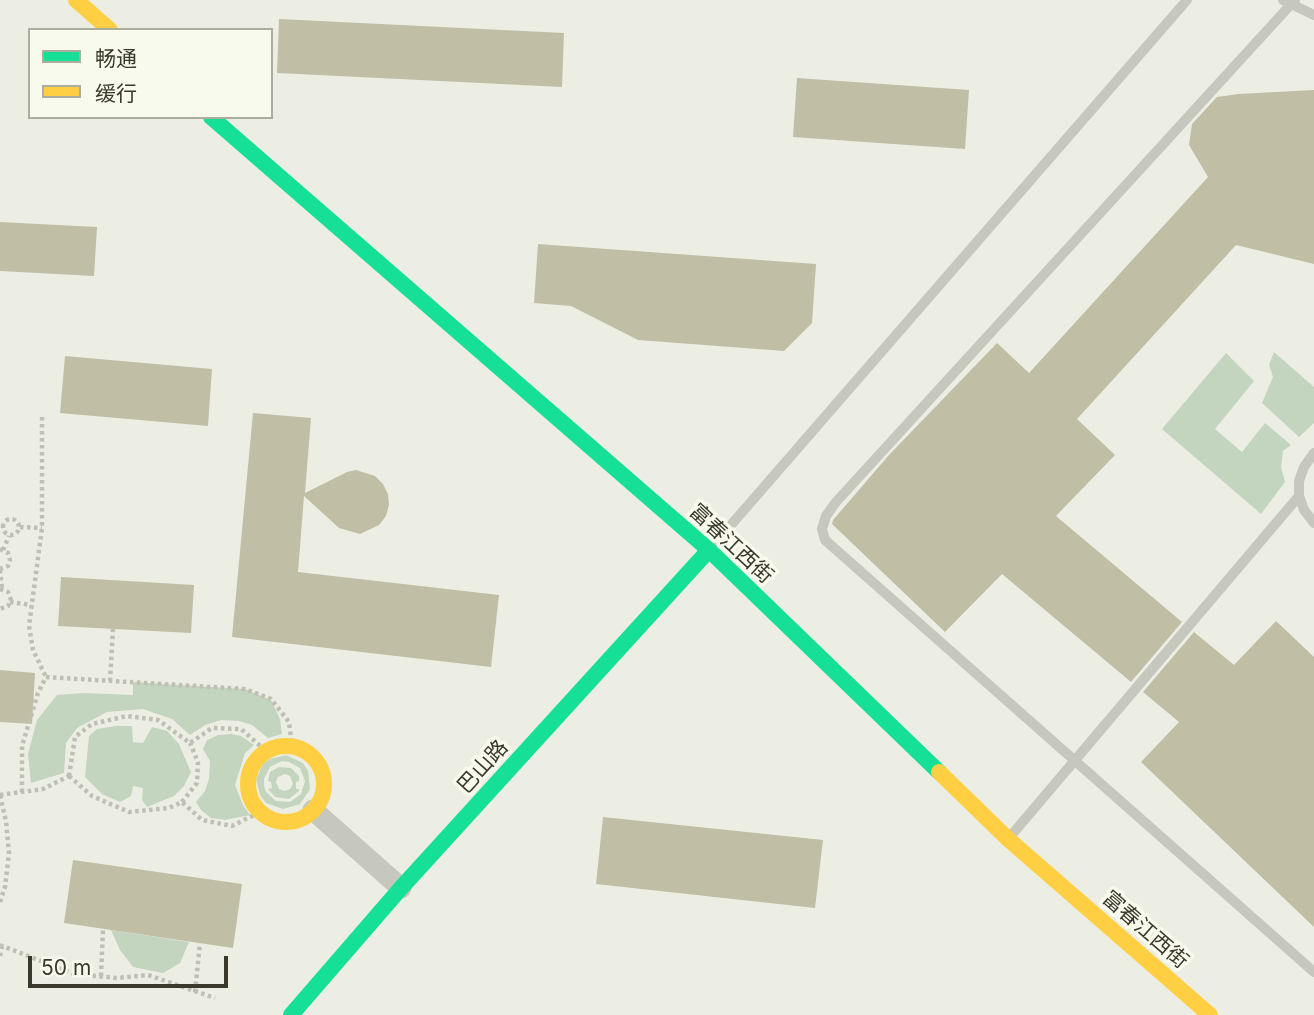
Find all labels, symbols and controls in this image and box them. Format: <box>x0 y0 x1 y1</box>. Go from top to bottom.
legend <box>28 28 273 119</box>
text: 畅通 <box>95 46 137 71</box>
text: 缓行 <box>95 81 137 106</box>
street label: 富春江西街 <box>684 499 778 589</box>
street label: 巴山路 <box>453 735 513 799</box>
street label: 富春江西街 <box>1097 886 1193 974</box>
scale bar <box>32 942 231 986</box>
text: 50 m <box>41 955 91 980</box>

